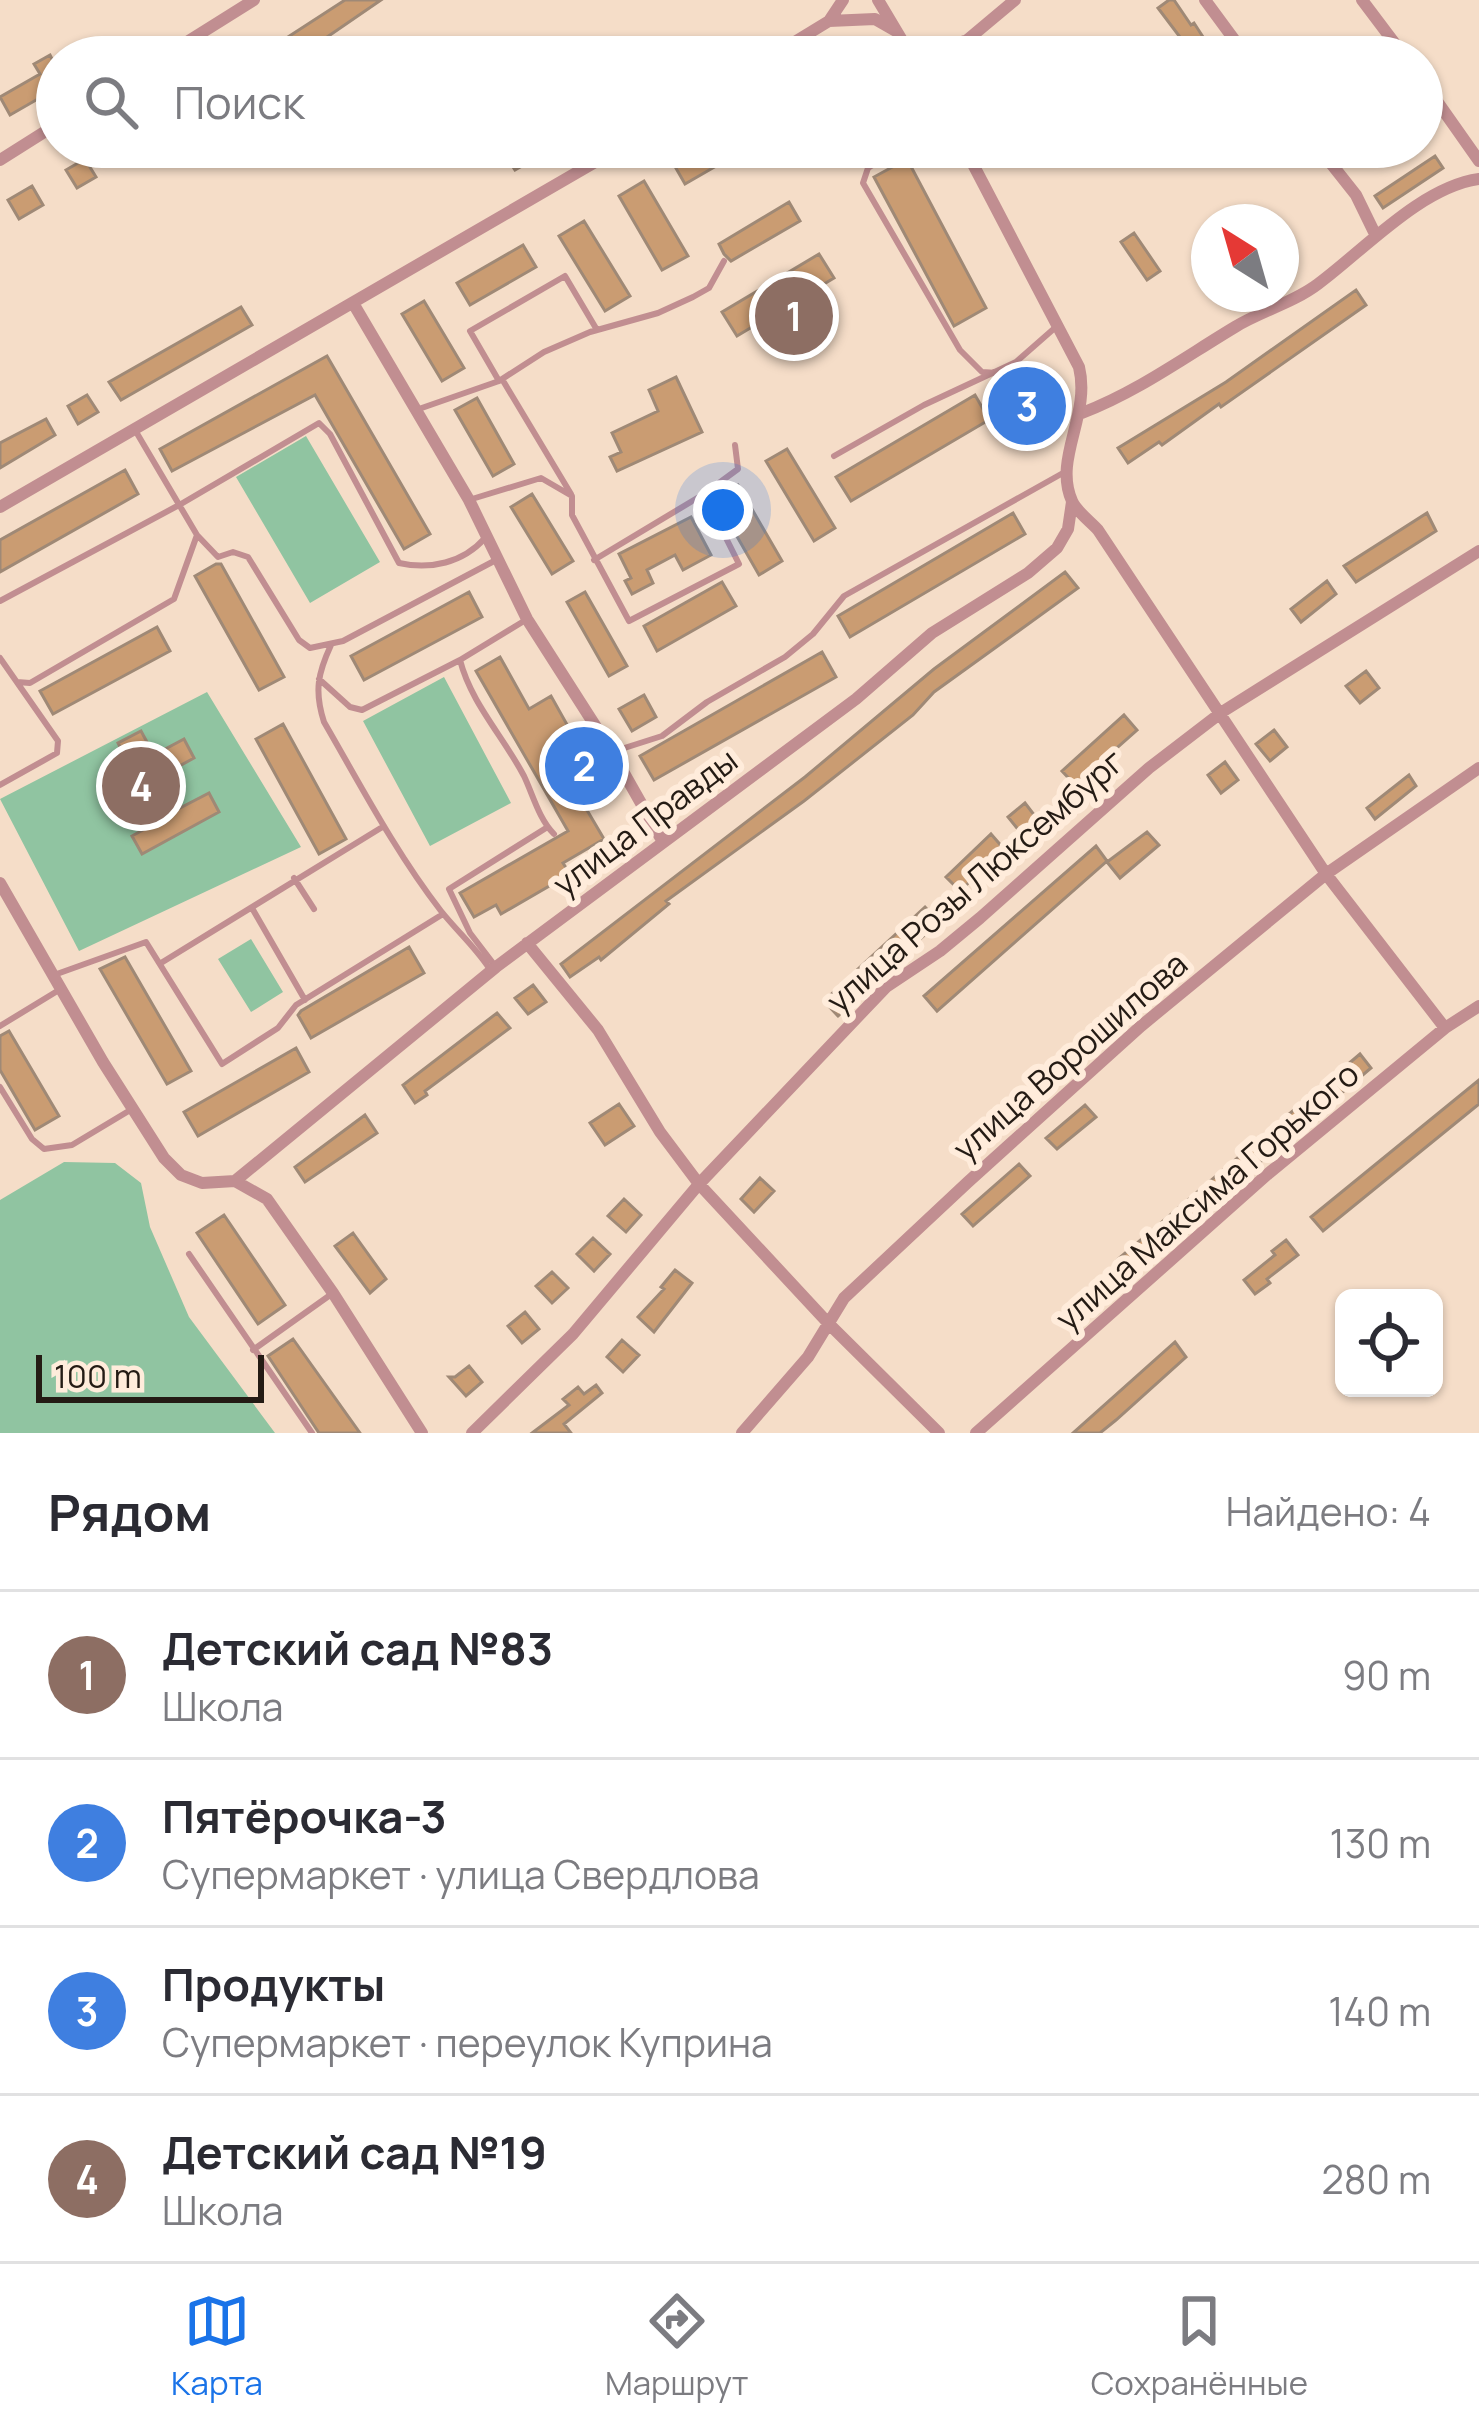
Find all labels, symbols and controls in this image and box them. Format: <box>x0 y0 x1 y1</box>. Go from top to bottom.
search box <box>36 36 1443 168</box>
icon: search <box>78 69 144 135</box>
text: Поиск <box>174 71 305 133</box>
north arrow <box>1191 204 1299 312</box>
pin: 1 <box>755 271 833 361</box>
pin: 3 <box>988 361 1066 451</box>
your location <box>693 480 753 540</box>
pin: 2 <box>545 721 623 811</box>
street label: улица Правды <box>543 737 746 906</box>
street label: улица Розы Люксембург <box>816 739 1133 1022</box>
pin: 4 <box>102 741 180 831</box>
street label: улица Ворошилова <box>943 941 1196 1170</box>
street label: улица Максима Горького <box>1045 1051 1368 1340</box>
map controls <box>1335 1289 1443 1397</box>
button: locate <box>1335 1289 1443 1397</box>
scale bar <box>36 1349 264 1402</box>
text: 100 m <box>54 1353 142 1398</box>
text: Рядом <box>48 1477 211 1546</box>
text: Найдено: 4 <box>1226 1484 1431 1538</box>
text: Детский сад №83 <box>162 1617 553 1679</box>
text: 1 <box>78 1648 96 1702</box>
text: 90 m <box>1342 1648 1431 1702</box>
text: Школа <box>162 1679 284 1733</box>
text: Пятёрочка-3 <box>162 1785 447 1847</box>
text: 2 <box>75 1816 99 1870</box>
text: 130 m <box>1330 1816 1431 1870</box>
text: Супермаркет · улица Свердлова <box>162 1847 760 1901</box>
text: Продукты <box>162 1953 385 2015</box>
text: 3 <box>76 1984 98 2038</box>
text: 140 m <box>1328 1984 1431 2038</box>
text: Супермаркет · переулок Куприна <box>162 2015 773 2069</box>
text: Детский сад №19 <box>162 2121 547 2183</box>
text: 4 <box>75 2152 99 2206</box>
text: 280 m <box>1321 2152 1431 2206</box>
text: Школа <box>162 2183 284 2237</box>
tab: Карта <box>171 2288 263 2405</box>
tab: Маршрут <box>605 2288 749 2405</box>
tab: Сохранённые <box>1091 2288 1308 2405</box>

